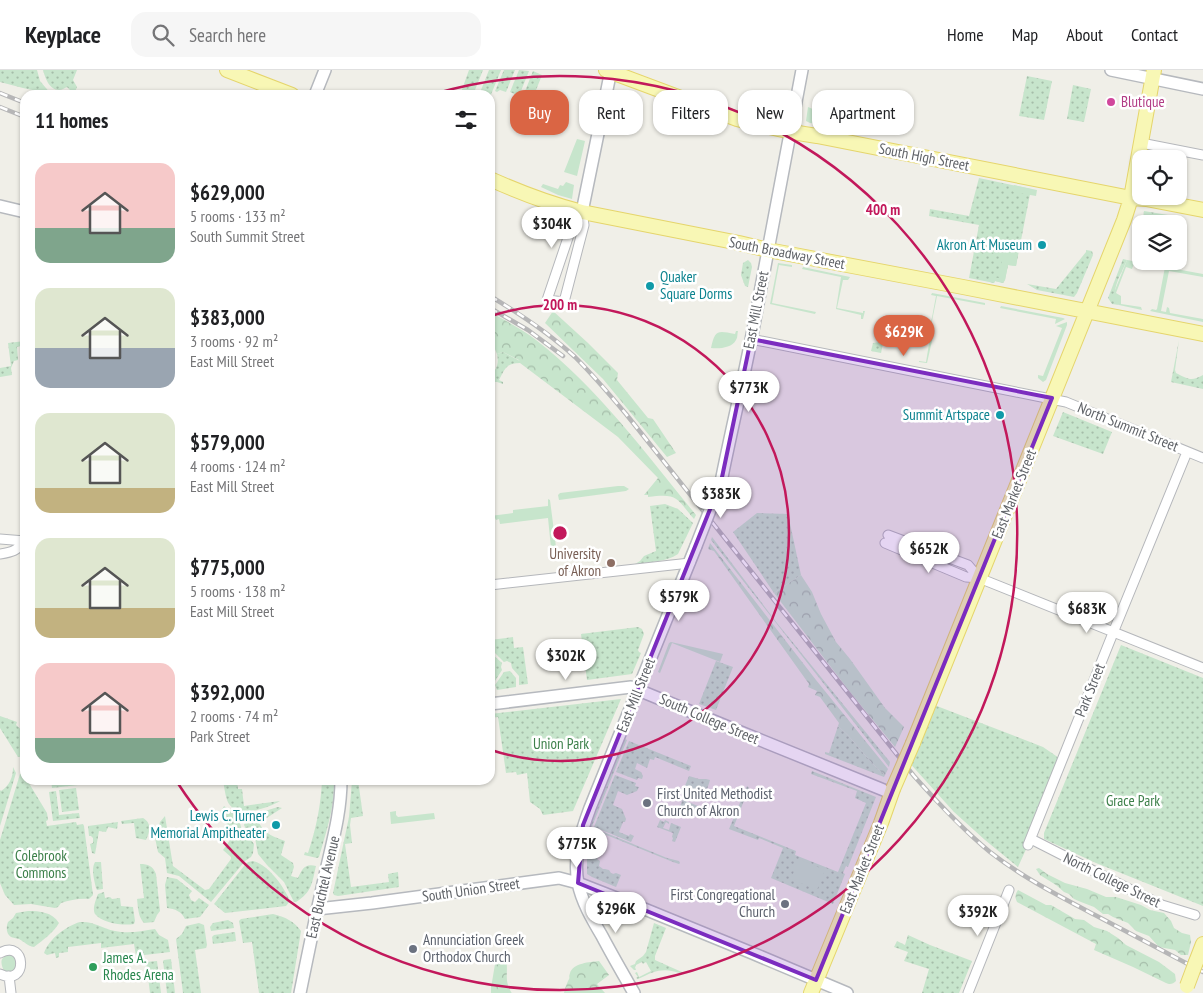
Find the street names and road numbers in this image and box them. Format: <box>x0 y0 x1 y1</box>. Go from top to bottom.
street label: South High Street <box>877 138 971 175</box>
street label: South Broadway Street <box>727 232 847 273</box>
street label: East Mill Street <box>739 269 772 350</box>
street label: North Summit Street <box>1075 398 1181 455</box>
street label: East Market Street <box>987 446 1040 541</box>
street label: East Mill Street <box>612 655 659 735</box>
street label: Park Street <box>1070 660 1109 719</box>
street label: South College Street <box>657 689 762 748</box>
street label: East Market Street <box>835 821 888 916</box>
street label: East Buchtel Avenue <box>301 834 344 940</box>
street label: North College Street <box>1060 848 1164 911</box>
street label: South Union Street <box>421 873 521 906</box>

